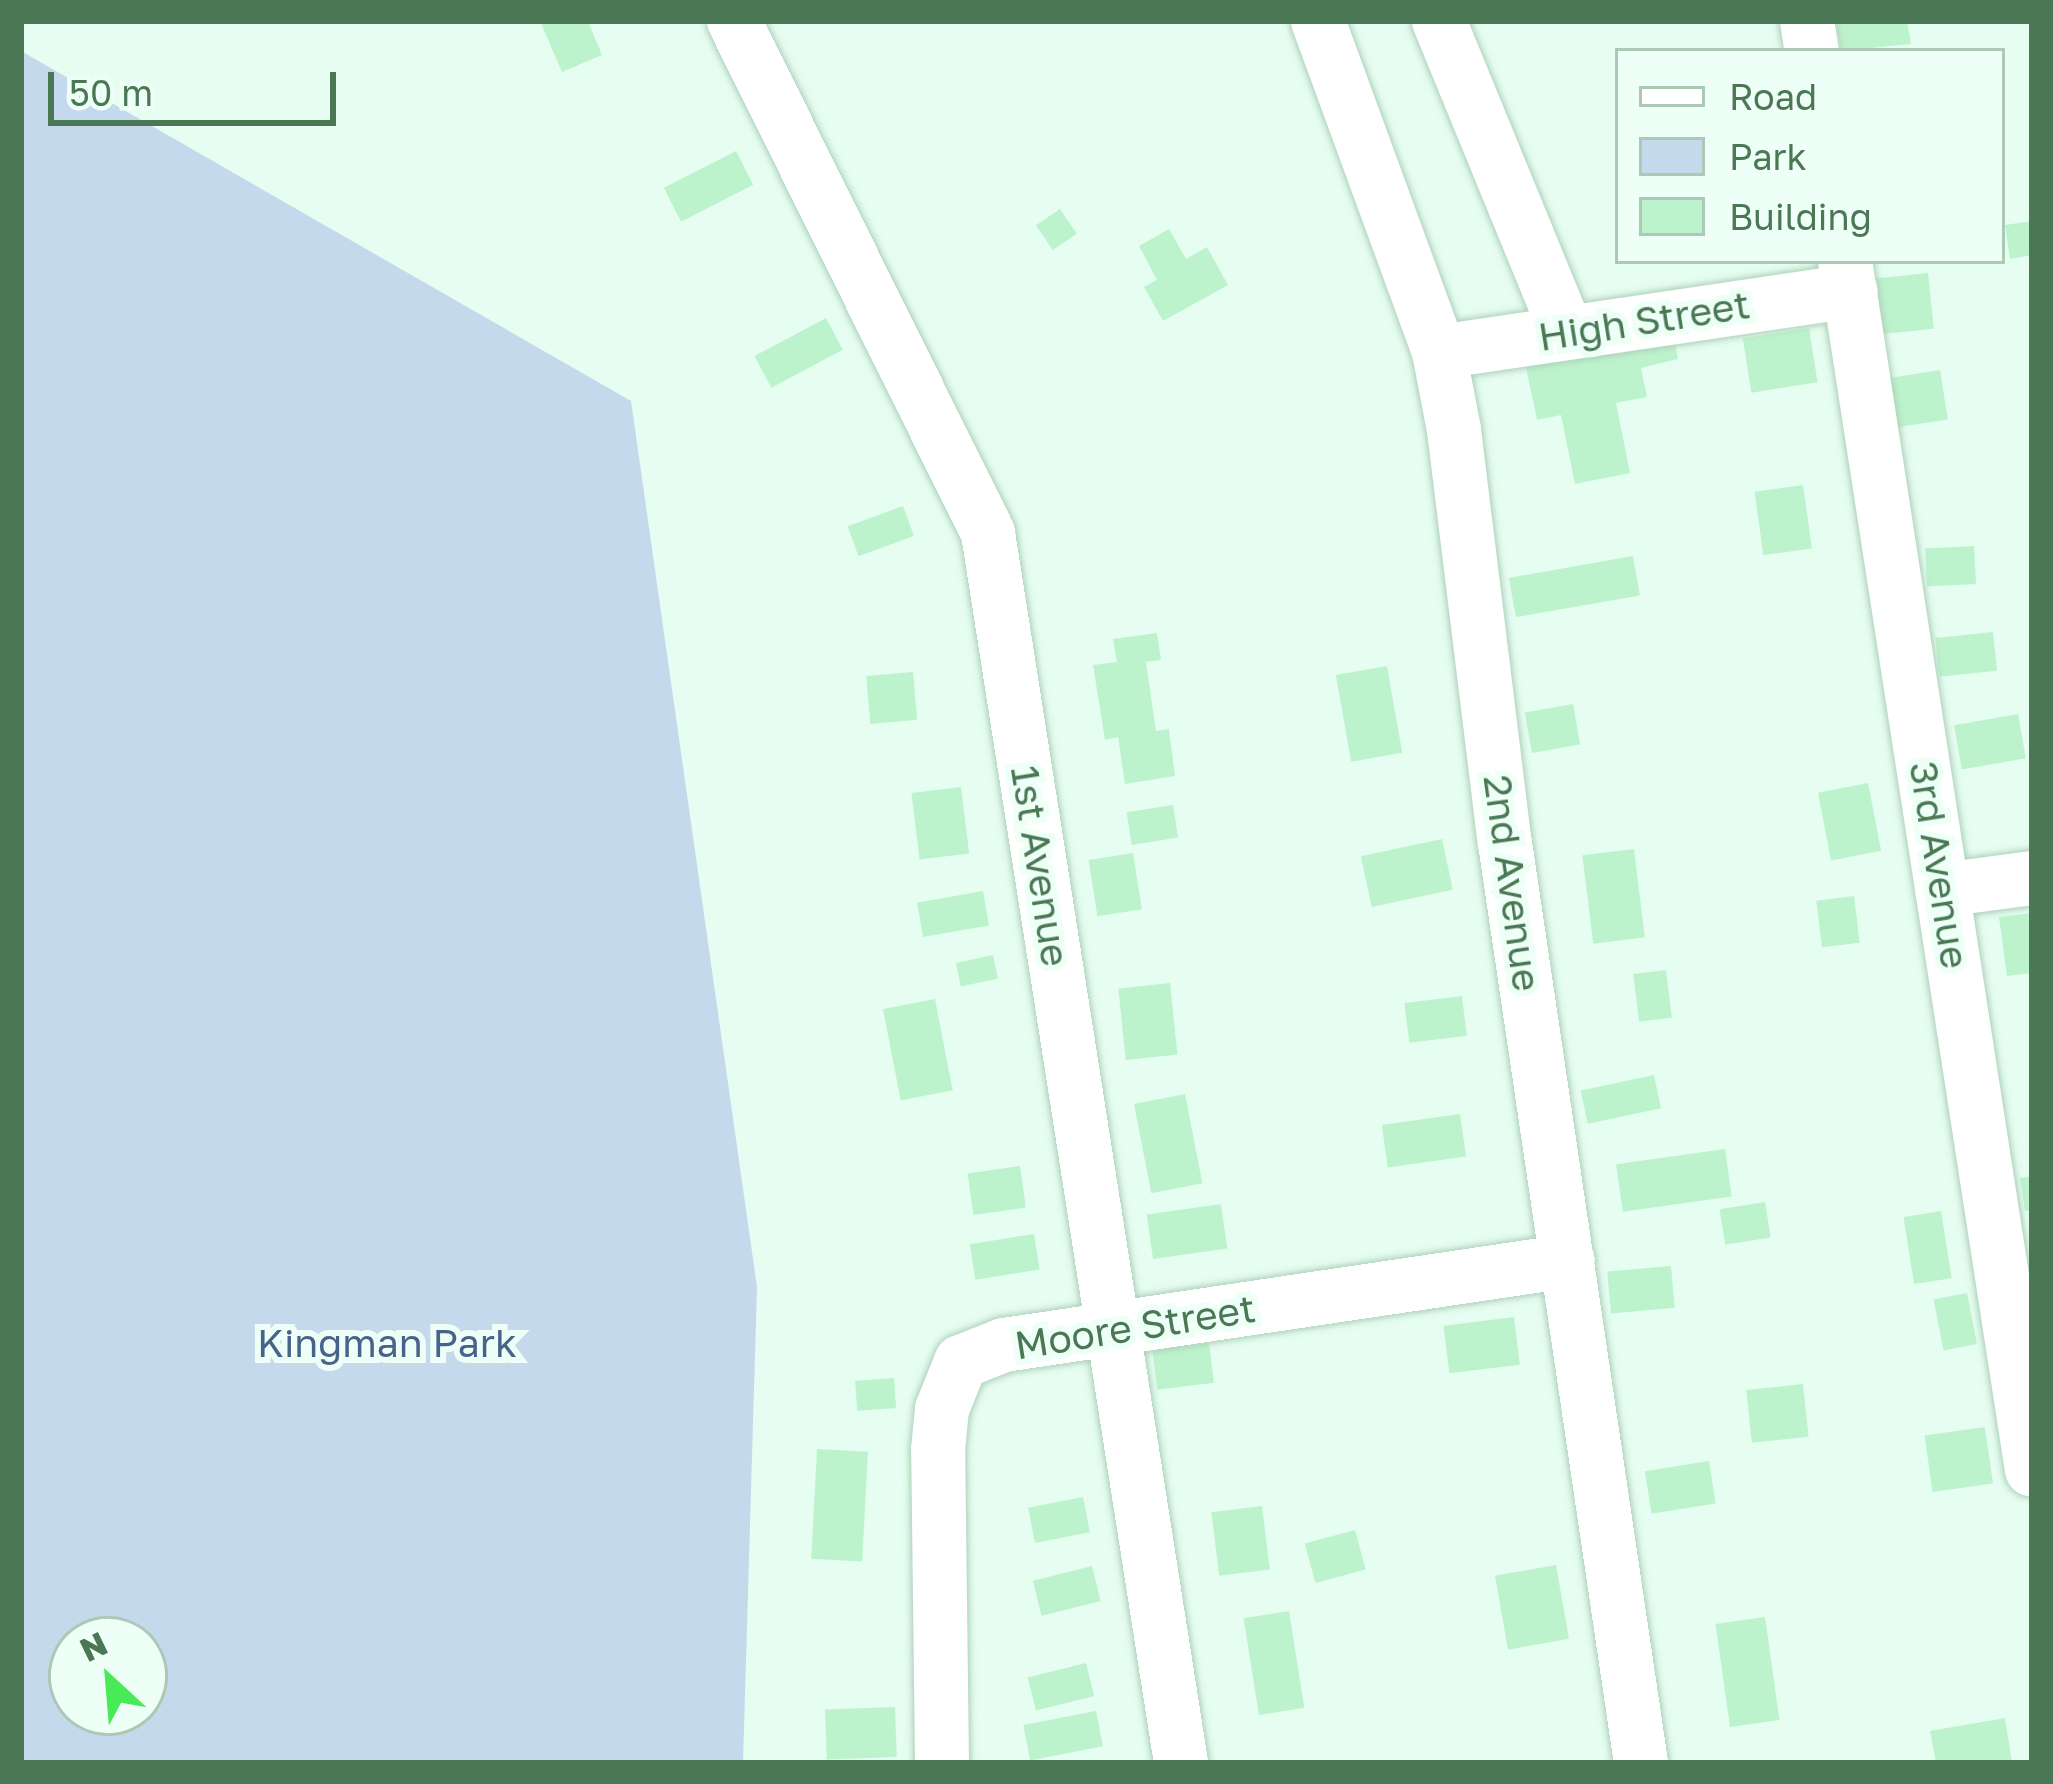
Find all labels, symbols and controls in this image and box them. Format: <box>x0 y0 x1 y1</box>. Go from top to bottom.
scale bar <box>54 48 342 122</box>
legend <box>1615 48 2005 264</box>
text: 50 m <box>69 71 153 114</box>
text: Road <box>1729 75 1817 118</box>
text: Park <box>1729 135 1807 178</box>
text: Building <box>1729 195 1872 238</box>
street label: High Street <box>1535 281 1753 361</box>
street label: 3rd Avenue <box>1900 758 1978 972</box>
street label: 1st Avenue <box>1001 762 1079 970</box>
street label: 2nd Avenue <box>1474 772 1550 994</box>
street label: Moore Street <box>1011 1285 1259 1369</box>
park label: Kingman Park <box>257 1320 517 1366</box>
north arrow <box>48 1616 168 1736</box>
text: N <box>73 1623 113 1669</box>

